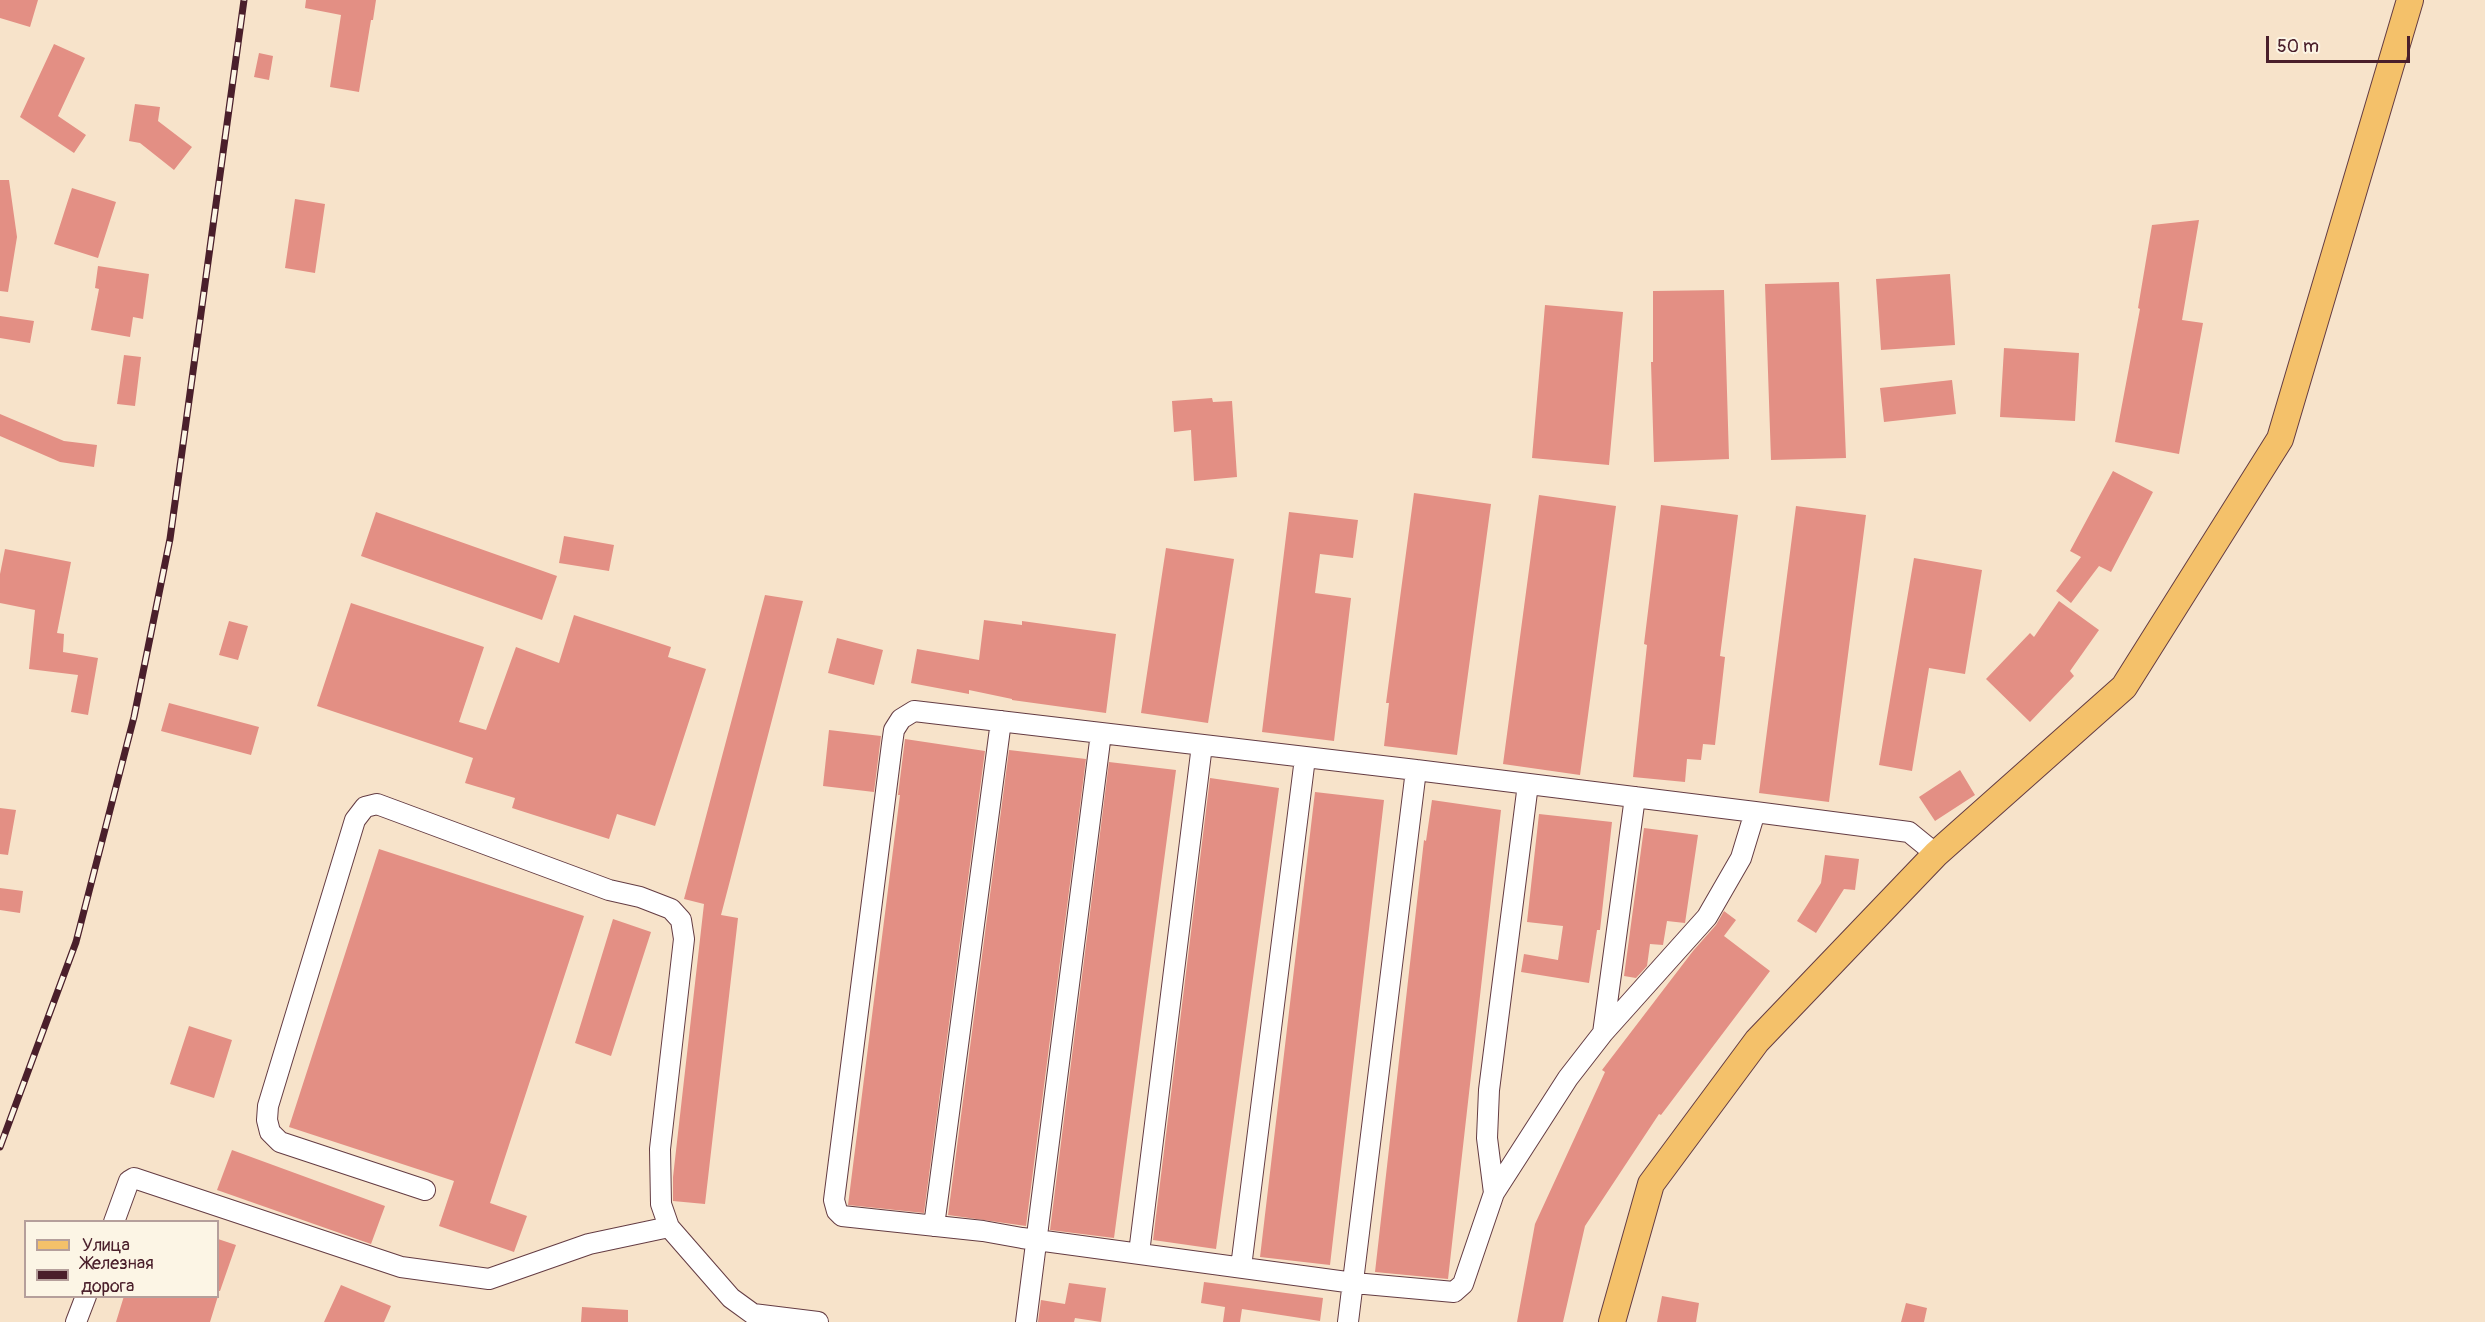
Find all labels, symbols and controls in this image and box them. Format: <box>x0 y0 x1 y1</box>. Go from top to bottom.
scale bar <box>2269 24 2413 62</box>
text: 50 m <box>2277 35 2319 58</box>
legend <box>24 1220 219 1298</box>
text: Улица <box>82 1234 130 1257</box>
text: Железная дорога <box>81 1252 154 1298</box>

